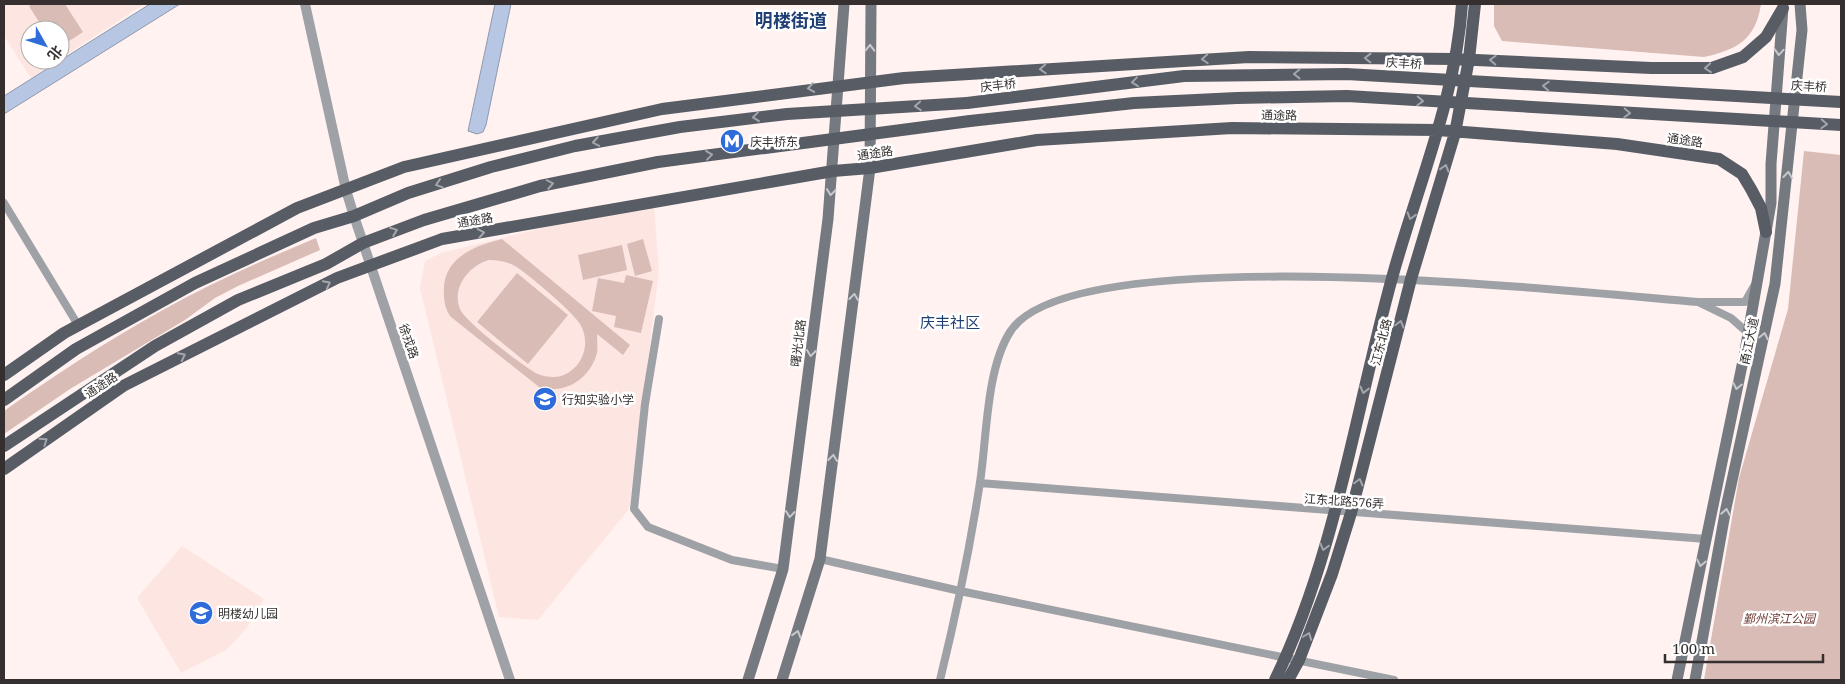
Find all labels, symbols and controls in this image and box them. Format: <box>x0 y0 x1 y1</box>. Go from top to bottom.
district label: 明楼街道 <box>755 8 827 32</box>
north arrow <box>20 20 70 70</box>
text: 北 <box>44 42 67 65</box>
one-way arrow <box>865 44 875 52</box>
one-way arrow <box>1774 49 1785 57</box>
one-way arrow <box>1363 53 1371 63</box>
one-way arrow <box>1201 54 1209 65</box>
street label: 庆丰桥 <box>1386 54 1422 72</box>
one-way arrow <box>1489 55 1497 66</box>
one-way arrow <box>1704 62 1712 73</box>
one-way arrow <box>1039 64 1047 75</box>
one-way arrow <box>1292 69 1300 79</box>
street label: 庆丰桥 <box>979 74 1017 96</box>
one-way arrow <box>1130 76 1138 87</box>
street label: 庆丰桥 <box>1791 77 1827 95</box>
one-way arrow <box>1542 80 1550 91</box>
one-way arrow <box>807 82 815 93</box>
one-way arrow <box>1416 95 1424 106</box>
one-way arrow <box>914 100 922 111</box>
street label: 通途路 <box>1261 106 1297 124</box>
one-way arrow <box>1623 108 1631 119</box>
one-way arrow <box>752 111 760 122</box>
one-way arrow <box>1820 119 1828 130</box>
metro station icon: 庆丰桥东 <box>719 128 745 154</box>
street label: 通途路 <box>1666 129 1704 151</box>
place label: 庆丰桥东 <box>750 133 798 150</box>
one-way arrow <box>591 137 600 147</box>
street label: 通途路 <box>856 142 894 164</box>
one-way arrow <box>706 150 714 161</box>
one-way arrow <box>1439 165 1449 173</box>
one-way arrow <box>1782 171 1793 179</box>
one-way arrow <box>435 178 443 188</box>
one-way arrow <box>545 179 554 189</box>
one-way arrow <box>826 188 837 196</box>
street label: 通途路 <box>456 209 494 231</box>
one-way arrow <box>1407 211 1417 220</box>
one-way arrow <box>389 227 398 237</box>
one-way arrow <box>477 228 485 238</box>
one-way arrow <box>322 279 331 290</box>
one-way arrow <box>848 293 858 301</box>
district label: 庆丰社区 <box>920 312 980 332</box>
street label: 甬江大道 <box>1736 316 1762 366</box>
street label: 江东北路 <box>1367 317 1395 367</box>
street label: 曙光北路 <box>787 318 809 368</box>
street label: 徐戎路 <box>395 321 423 361</box>
one-way arrow <box>1394 321 1404 329</box>
one-way arrow <box>1758 331 1769 340</box>
one-way arrow <box>806 350 817 358</box>
one-way arrow <box>177 352 186 363</box>
street label: 通途路 <box>81 368 121 402</box>
one-way arrow <box>1733 382 1743 391</box>
one-way arrow <box>1359 385 1370 394</box>
school or university icon: 行知实验小学 <box>532 386 558 412</box>
place label: 行知实验小学 <box>562 391 634 408</box>
one-way arrow <box>38 438 48 447</box>
one-way arrow <box>827 454 838 462</box>
one-way arrow <box>1353 478 1363 486</box>
street label: 江东北路576弄 <box>1303 490 1385 512</box>
one-way arrow <box>1720 507 1730 516</box>
one-way arrow <box>785 511 796 519</box>
one-way arrow <box>1319 543 1330 552</box>
one-way arrow <box>1697 558 1707 567</box>
school or university icon: 明楼幼儿园 <box>188 600 214 626</box>
place label: 明楼幼儿园 <box>218 605 278 622</box>
park label: 鄞州滨江公园 <box>1743 610 1817 627</box>
one-way arrow <box>791 630 801 638</box>
one-way arrow <box>1302 632 1312 641</box>
scale bar <box>1665 632 1822 664</box>
text: 100 m <box>1672 638 1715 658</box>

